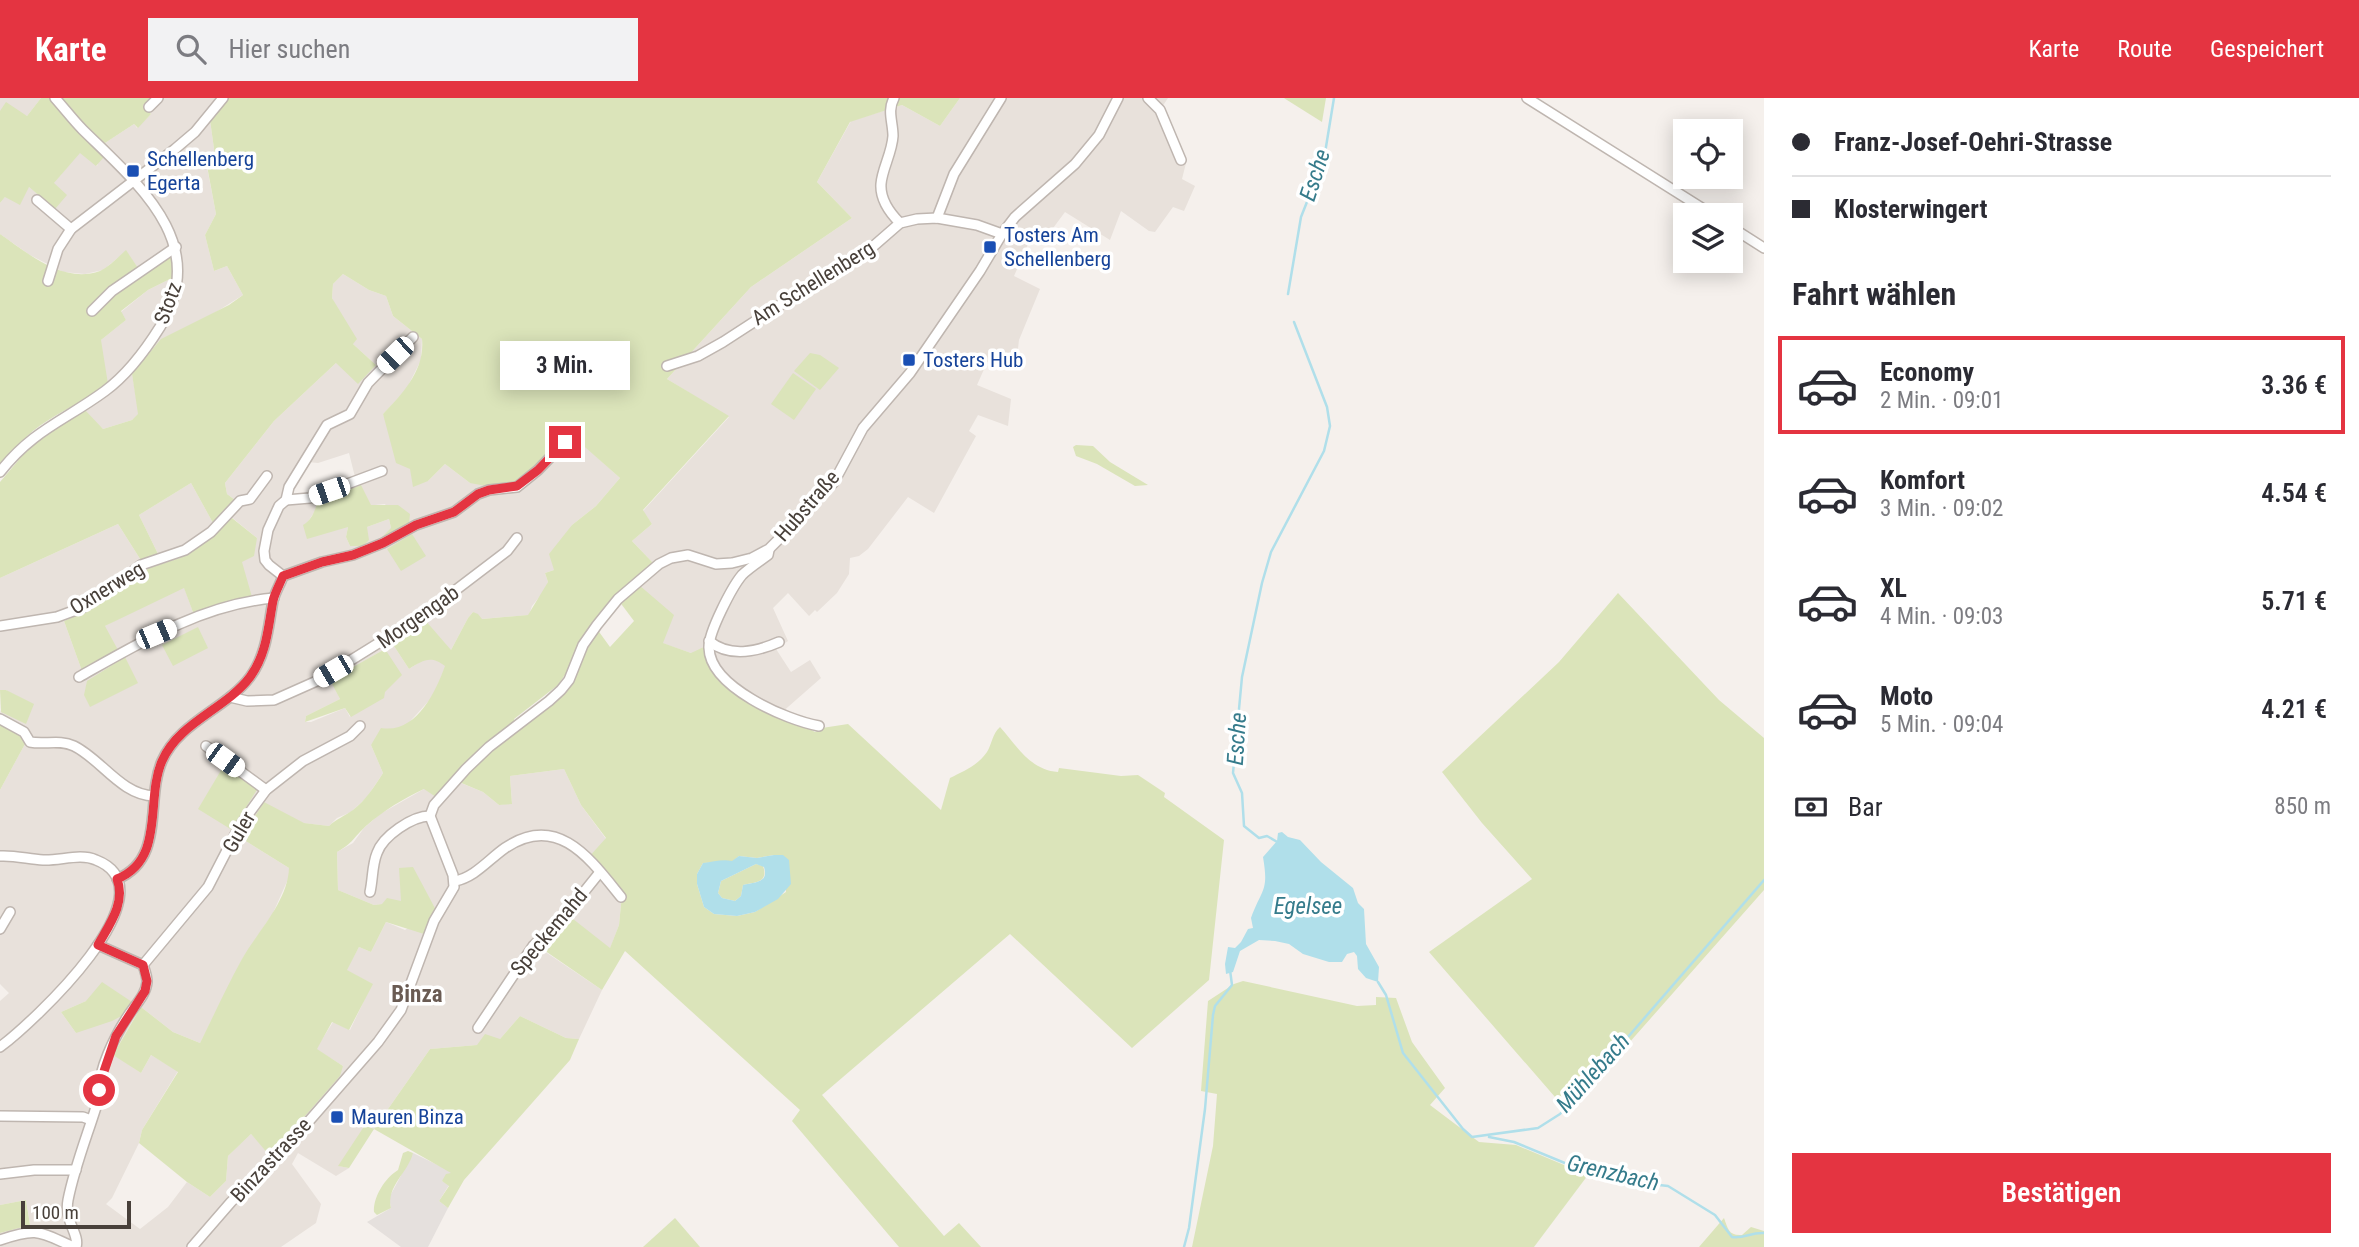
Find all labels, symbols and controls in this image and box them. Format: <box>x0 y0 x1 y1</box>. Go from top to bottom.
search box <box>148 18 638 81</box>
text: Karte <box>35 30 106 69</box>
icon: search <box>172 30 210 68</box>
text: Hier suchen <box>228 34 350 64</box>
text: Karte <box>2029 35 2079 63</box>
text: Route <box>2117 35 2172 63</box>
text: Gespeichert <box>2210 35 2324 63</box>
map controls <box>1673 119 1743 273</box>
button: locate <box>1673 119 1743 189</box>
text: Franz-Josef-Oehri-Strasse <box>1834 127 2112 157</box>
water label: Esche <box>1294 146 1336 204</box>
place label: Schellenberg Egerta <box>147 147 254 195</box>
marker: Schellenberg Egerta <box>125 163 141 179</box>
text: Klosterwingert <box>1834 194 1987 224</box>
button: layers <box>1673 203 1743 273</box>
place label: Tosters Am Schellenberg <box>1004 223 1111 271</box>
street label: Am Schellenberg <box>747 236 879 330</box>
marker: Tosters Am Schellenberg <box>982 239 998 255</box>
text: Fahrt wählen <box>1792 275 1956 313</box>
street label: Stotz <box>149 279 187 327</box>
car <box>373 333 418 377</box>
callout: 3 Min. <box>500 341 630 390</box>
place label: Tosters Hub <box>923 348 1023 372</box>
text: 3 Min. <box>536 352 594 379</box>
marker: Tosters Hub <box>901 352 917 368</box>
icon: car <box>1796 354 1859 417</box>
text: Economy <box>1880 357 1974 387</box>
text: 3.36 € <box>2261 370 2327 400</box>
text: 2 Min. · 09:01 <box>1880 387 2003 414</box>
route end <box>549 426 581 458</box>
icon: car <box>1796 462 1859 525</box>
street label: Hubstraße <box>770 465 844 546</box>
text: Komfort <box>1880 465 1965 495</box>
car <box>306 474 353 508</box>
text: 4.54 € <box>2261 478 2327 508</box>
text: 3 Min. · 09:02 <box>1880 495 2003 522</box>
street label: Oxnerweg <box>66 557 148 619</box>
icon: car <box>1796 570 1859 633</box>
text: XL <box>1880 573 1907 603</box>
street label: Morgengab <box>373 580 463 654</box>
text: 5.71 € <box>2261 586 2327 616</box>
text: 4 Min. · 09:03 <box>1880 603 2003 630</box>
car <box>133 616 180 652</box>
car <box>310 651 357 691</box>
icon: car <box>1796 678 1859 741</box>
text: Moto <box>1880 681 1933 711</box>
text: 4.21 € <box>2261 694 2327 724</box>
text: 5 Min. · 09:04 <box>1880 711 2003 738</box>
water label: Esche <box>1222 712 1252 766</box>
car <box>202 739 249 781</box>
icon: cash <box>1792 788 1830 826</box>
text: Bar <box>1848 792 1883 822</box>
text: 850 m <box>2274 793 2331 820</box>
street label: Guler <box>218 807 260 857</box>
street label: Speckemahd <box>506 884 592 980</box>
water label: Egelsee <box>1274 893 1342 920</box>
district label: Binza <box>391 981 443 1008</box>
water label: Mühlebach <box>1551 1028 1635 1118</box>
route start <box>83 1074 115 1106</box>
place label: Mauren Binza <box>351 1105 464 1129</box>
marker: Mauren Binza <box>329 1109 345 1125</box>
street label: Binzastrasse <box>226 1113 316 1207</box>
water label: Grenzbach <box>1564 1149 1662 1197</box>
button: Bestätigen <box>1792 1153 2331 1233</box>
scale bar <box>21 1198 131 1230</box>
text: 100 m <box>32 1201 79 1224</box>

